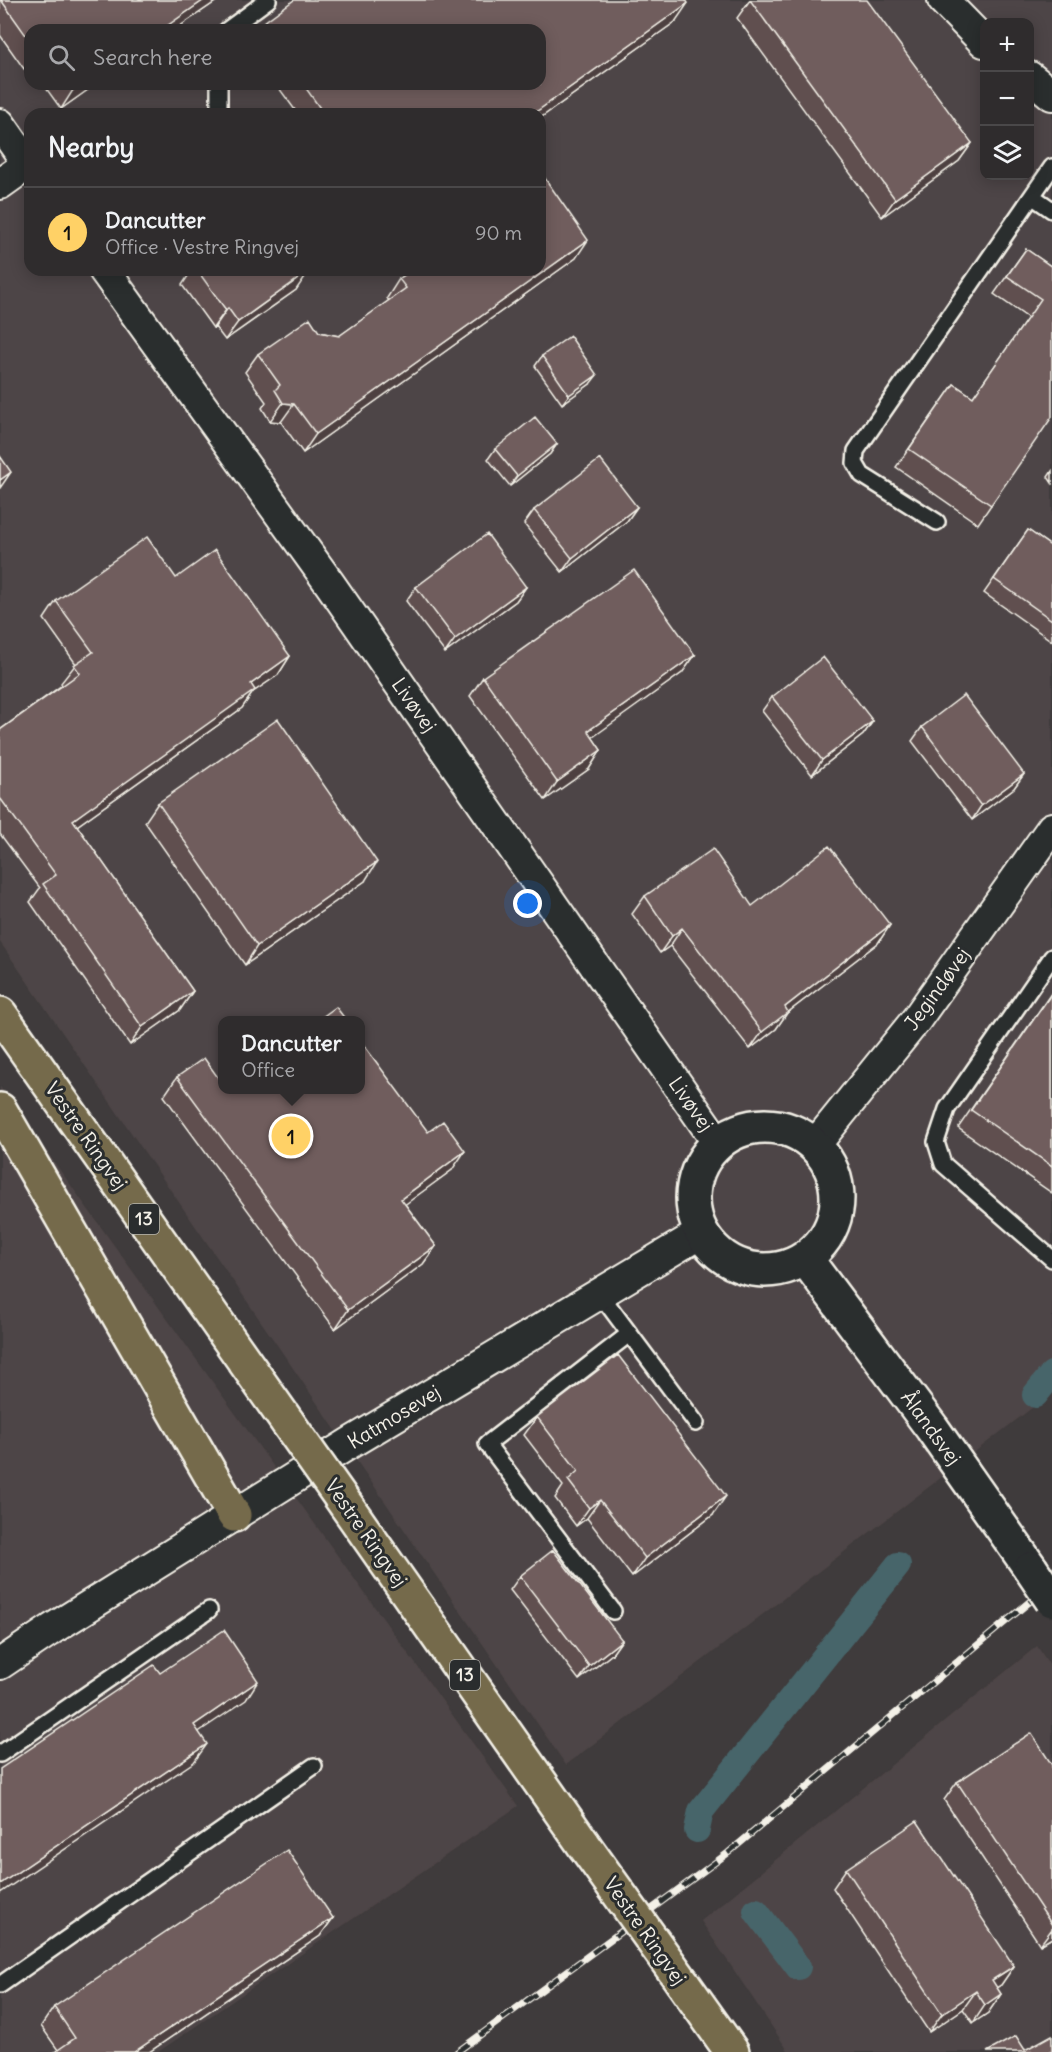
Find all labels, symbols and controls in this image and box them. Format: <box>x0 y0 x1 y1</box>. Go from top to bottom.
map controls <box>980 18 1034 180</box>
button: + <box>980 18 1034 72</box>
search box <box>24 24 546 90</box>
icon: search <box>45 41 78 74</box>
text: Search here <box>93 43 212 71</box>
button: − <box>980 72 1034 126</box>
button: layers <box>980 126 1034 180</box>
text: Nearby <box>48 131 134 164</box>
text: Dancutter <box>105 206 205 234</box>
text: 1 <box>64 220 71 245</box>
text: 90 m <box>475 220 522 245</box>
text: Office · Vestre Ringvej <box>105 234 299 259</box>
street label: Livøvej <box>387 672 442 737</box>
your location <box>513 889 542 918</box>
street label: Jegindøvej <box>898 942 975 1035</box>
popup <box>218 1016 365 1094</box>
text: Dancutter <box>241 1029 342 1057</box>
text: Office <box>241 1057 295 1082</box>
street label: Livøvej <box>664 1071 719 1136</box>
street label: Vestre Ringvej <box>40 1077 133 1195</box>
pin: 1 <box>272 1114 310 1158</box>
road number: 13 <box>129 1204 159 1234</box>
street label: Katmosevej <box>343 1379 445 1454</box>
street label: Ålandsvej <box>896 1386 967 1470</box>
street label: Vestre Ringvej <box>320 1474 413 1592</box>
road number: 13 <box>450 1660 480 1690</box>
street label: Vestre Ringvej <box>599 1872 692 1990</box>

